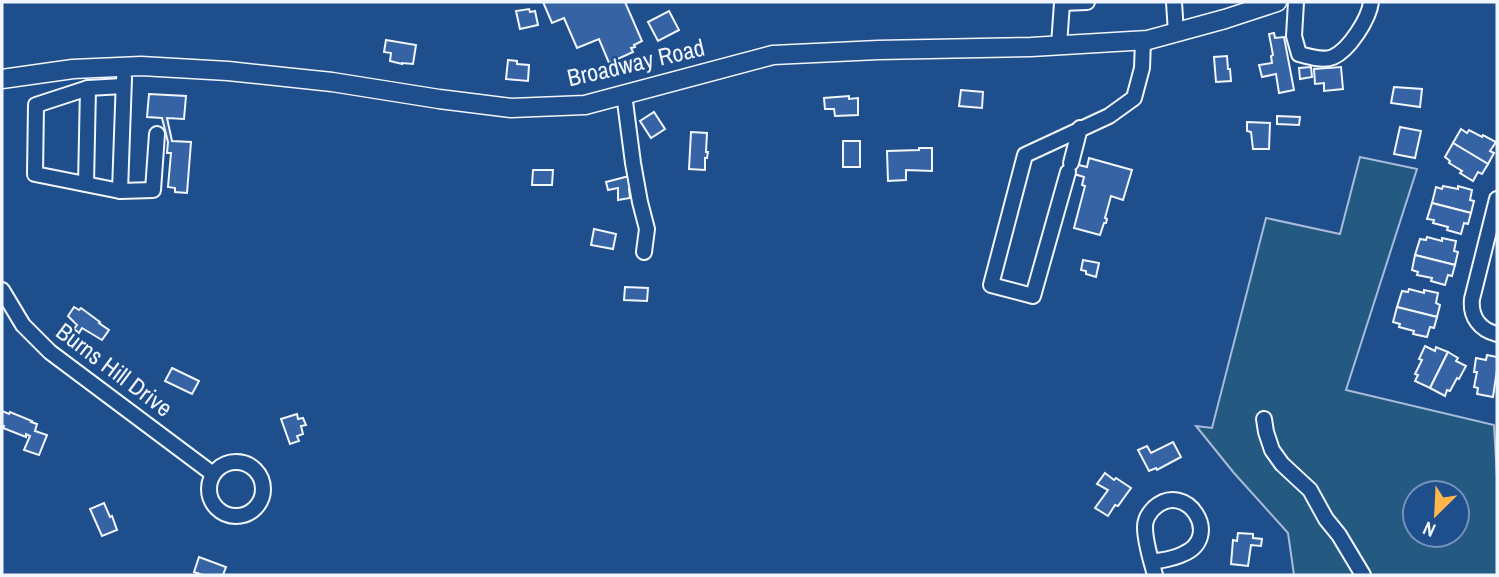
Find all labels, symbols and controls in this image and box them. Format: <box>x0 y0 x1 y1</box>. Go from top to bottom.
street label: Broadway Road <box>564 31 708 93</box>
street label: Burns Hill Drive <box>50 315 179 423</box>
north arrow <box>1401 479 1471 549</box>
text: N <box>1419 515 1440 544</box>

